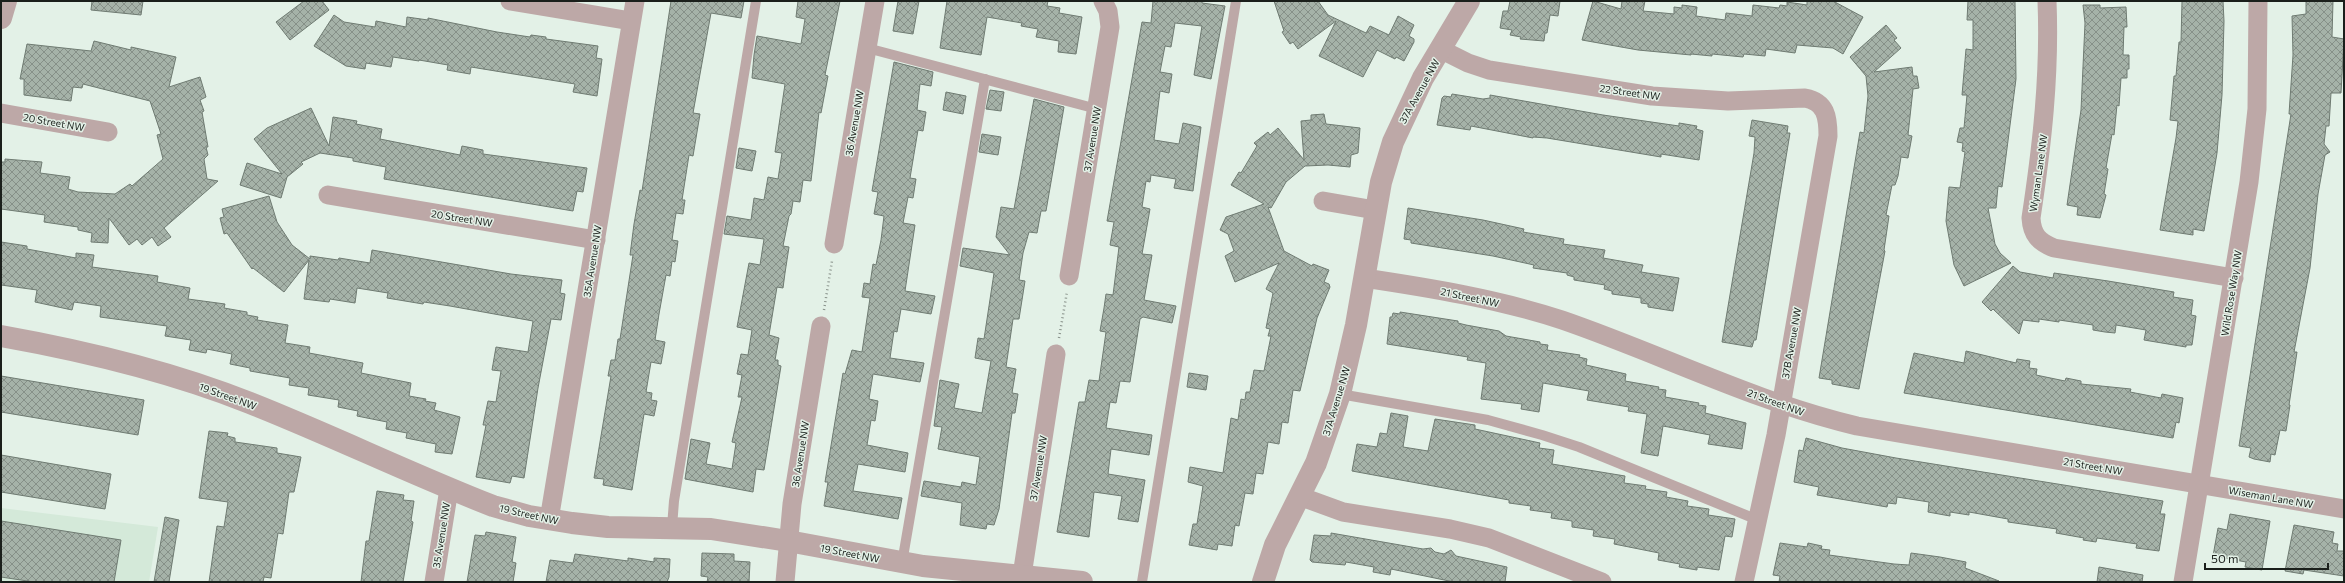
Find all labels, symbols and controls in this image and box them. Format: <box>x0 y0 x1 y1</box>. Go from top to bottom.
street label: 37A Avenue NW <box>1396 57 1442 125</box>
street label: 22 Street NW <box>1599 82 1661 102</box>
street label: 36 Avenue NW <box>842 89 866 157</box>
street label: 37 Avenue NW <box>1081 106 1103 172</box>
street label: 20 Street NW <box>22 111 86 133</box>
street label: Wyman Lane NW <box>2027 133 2049 213</box>
street label: 20 Street NW <box>430 207 494 229</box>
street label: 35A Avenue NW <box>580 224 604 298</box>
street label: Wild Rose Way NW <box>2218 249 2244 337</box>
street label: 21 Street NW <box>1440 285 1500 309</box>
street label: 37B Avenue NW <box>1779 306 1803 380</box>
street label: 37A Avenue NW <box>1320 365 1352 437</box>
street label: 19 Street NW <box>198 380 258 412</box>
street label: 21 Street NW <box>1746 386 1806 418</box>
street label: 36 Avenue NW <box>789 420 811 488</box>
street label: 37 Avenue NW <box>1027 435 1049 501</box>
street label: 21 Street NW <box>2063 455 2123 477</box>
street label: Wiseman Lane NW <box>2228 484 2314 510</box>
street label: 35 Avenue NW <box>430 501 452 569</box>
street label: 19 Street NW <box>498 501 560 527</box>
street label: 19 Street NW <box>819 541 881 565</box>
scale bar <box>2205 545 2328 571</box>
text: 50 m <box>2211 551 2239 565</box>

